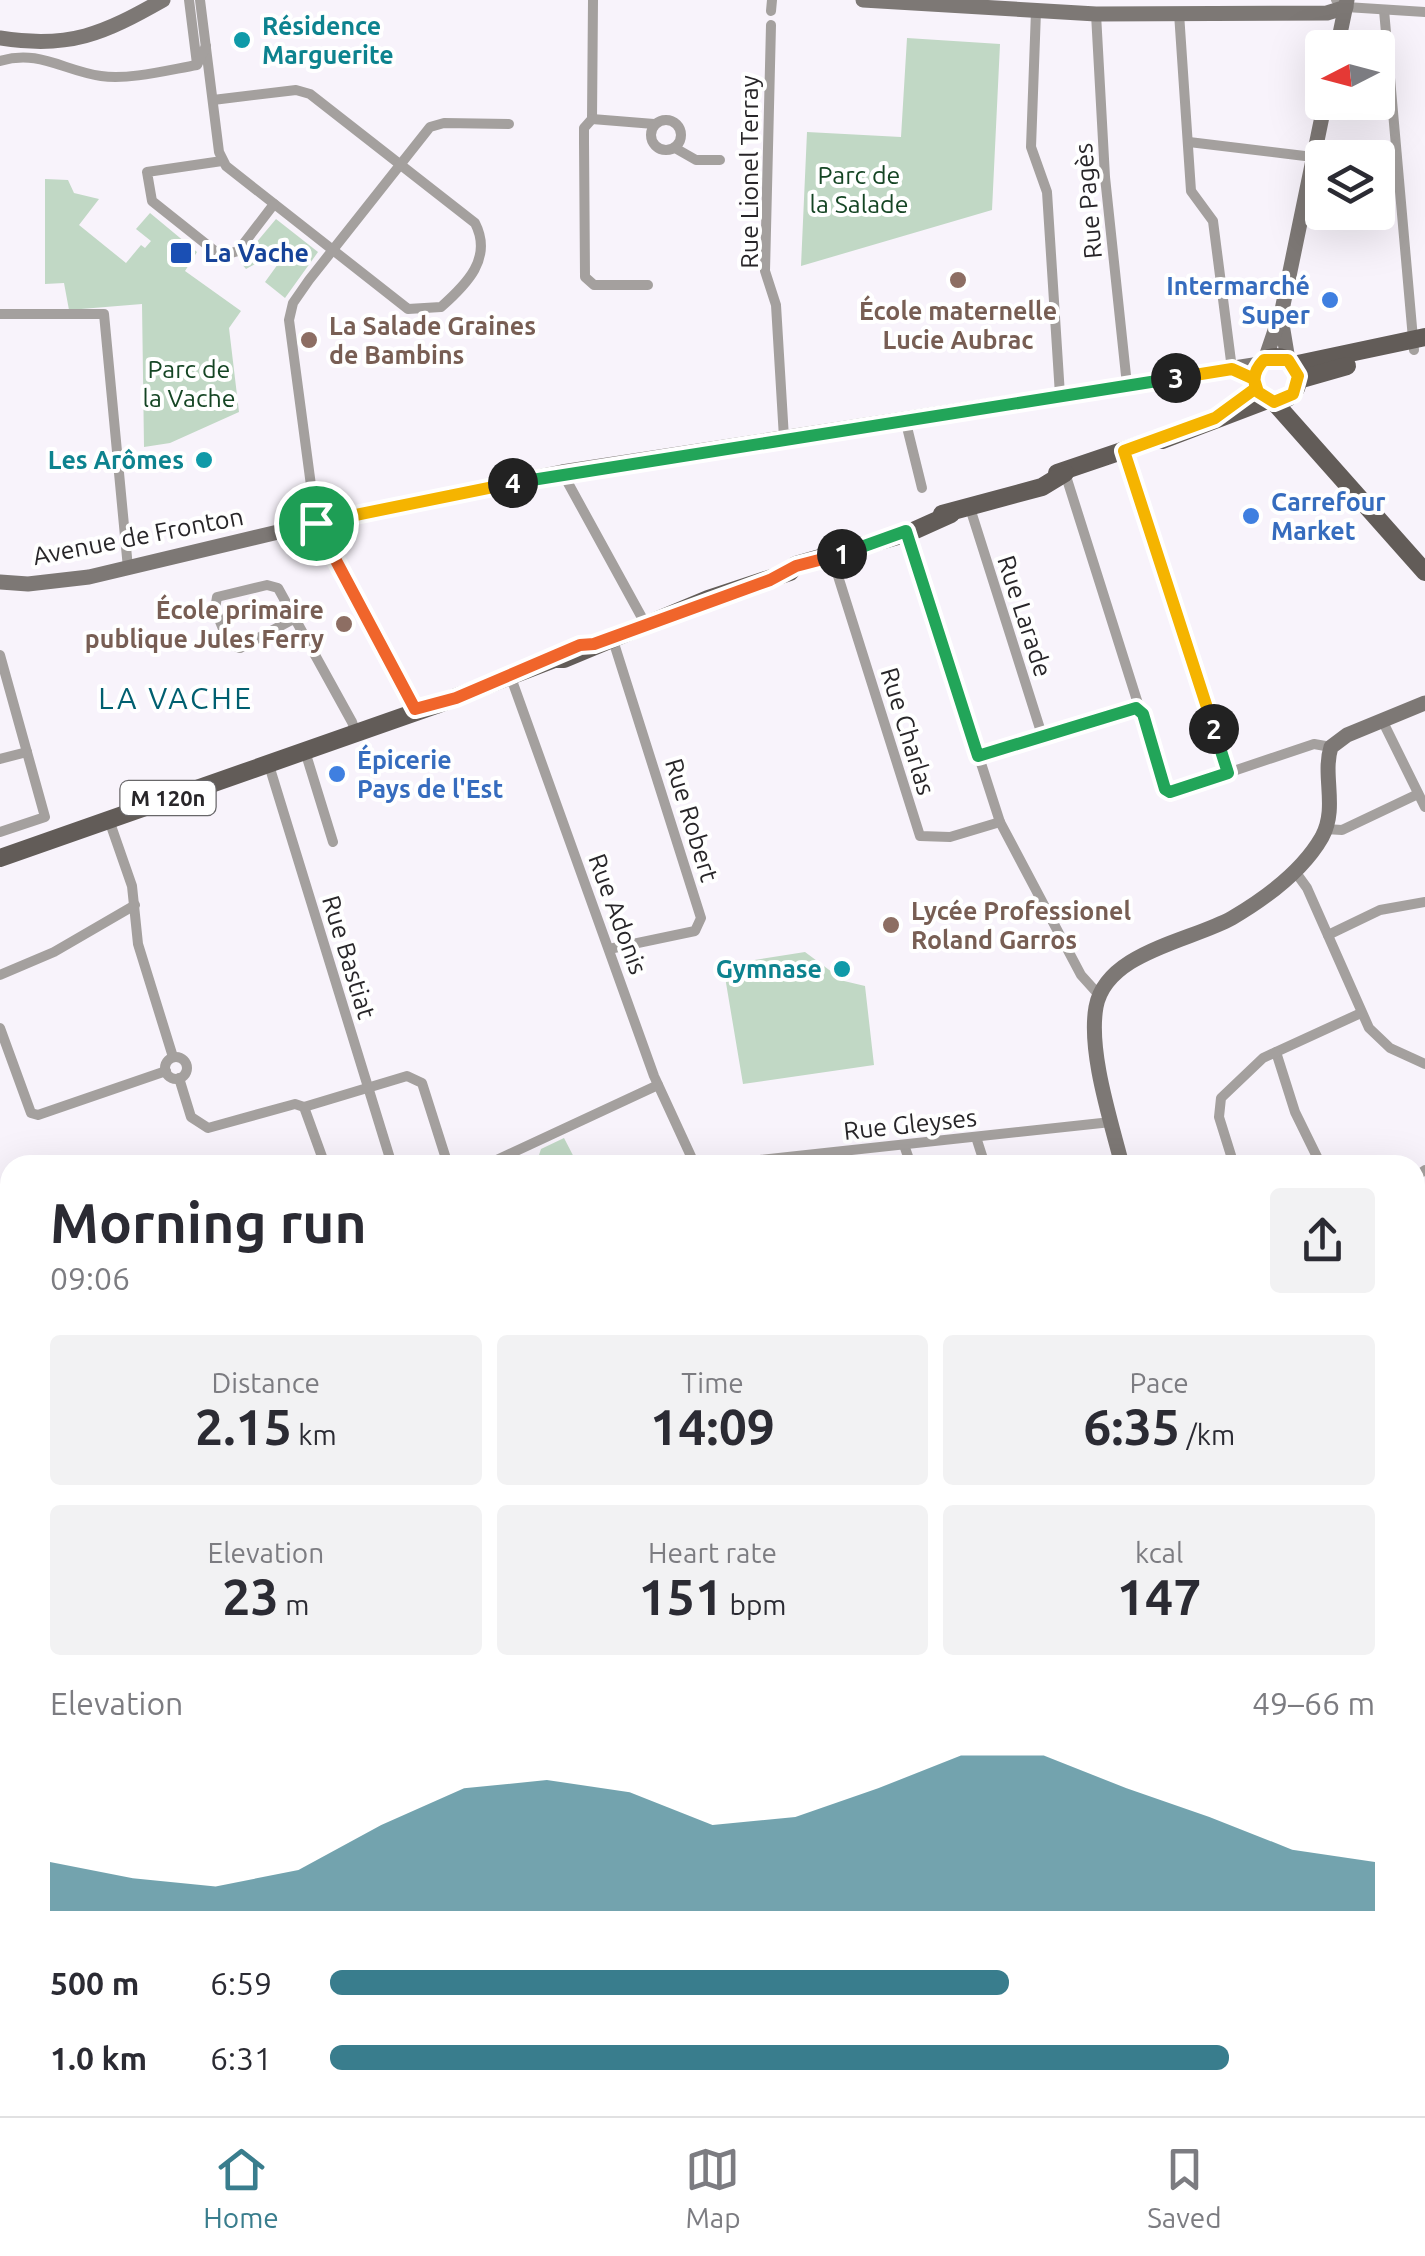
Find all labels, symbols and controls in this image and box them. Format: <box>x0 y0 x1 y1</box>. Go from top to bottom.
place label: Résidence Marguerite <box>262 12 394 69</box>
marker: Résidence Marguerite <box>231 29 253 51</box>
north arrow <box>1305 30 1395 120</box>
map controls <box>1305 30 1395 230</box>
street label: Rue Lionel Terray <box>735 75 763 269</box>
button: layers <box>1305 140 1395 230</box>
street label: Rue Pagès <box>1069 142 1107 260</box>
park label: Parc de la Salade <box>809 161 909 218</box>
place label: La Vache <box>204 239 309 267</box>
marker: La Vache <box>168 240 194 266</box>
marker: École maternelle Lucie Aubrac <box>947 269 969 291</box>
place label: Intermarché Super <box>1166 272 1311 329</box>
marker: Intermarché Super <box>1319 289 1341 311</box>
place label: École maternelle Lucie Aubrac <box>859 295 1057 354</box>
place label: La Salade Graines de Bambins <box>329 312 536 369</box>
marker: La Salade Graines de Bambins <box>298 329 320 351</box>
pin: 3 <box>1151 353 1201 403</box>
park label: Parc de la Vache <box>142 355 236 412</box>
text: 3 <box>1168 362 1184 393</box>
place label: Les Arômes <box>48 446 184 474</box>
marker: Les Arômes <box>193 449 215 471</box>
pin: 4 <box>488 458 538 508</box>
text: 4 <box>505 467 521 498</box>
pin <box>274 481 359 566</box>
place label: Carrefour Market <box>1271 488 1386 545</box>
icon: arrive <box>289 496 344 551</box>
street label: Avenue de Fronton <box>30 502 246 570</box>
marker: Carrefour Market <box>1240 505 1262 527</box>
pin: 1 <box>817 529 867 579</box>
text: 1 <box>834 538 850 569</box>
street label: Rue Larade <box>992 552 1058 680</box>
place label: École primaire publique Jules Ferry <box>85 594 324 653</box>
marker: École primaire publique Jules Ferry <box>333 613 355 635</box>
street label: Rue Charlas <box>875 664 941 798</box>
district label: LA VACHE <box>98 681 254 715</box>
pin: 2 <box>1189 704 1239 754</box>
text: 2 <box>1206 713 1222 744</box>
place label: Épicerie Pays de l'Est <box>357 744 503 803</box>
street label: Rue Robert <box>660 755 724 885</box>
marker: Épicerie Pays de l'Est <box>326 763 348 785</box>
road number: M 120n <box>120 781 216 815</box>
street label: Rue Adonis <box>583 850 653 978</box>
street label: Rue Bastiat <box>317 892 381 1022</box>
place label: Lycée Professionel Roland Garros <box>911 897 1131 954</box>
marker: Lycée Professionel Roland Garros <box>880 914 902 936</box>
place label: Gymnase <box>716 955 822 983</box>
marker: Gymnase <box>831 958 853 980</box>
street label: Rue Gleyses <box>842 1103 978 1145</box>
button: share <box>1270 1188 1375 1293</box>
text: Morning run <box>50 1192 367 1253</box>
text: 09:06 <box>50 1260 130 1296</box>
text: Distance <box>212 1367 320 1398</box>
text: Time <box>681 1367 744 1398</box>
text: Pace <box>1130 1367 1189 1398</box>
text: 2.15 <box>195 1398 292 1454</box>
text: 14:09 <box>650 1398 775 1454</box>
text: 6:35 <box>1083 1398 1180 1454</box>
text: km <box>292 1419 337 1450</box>
text: /km <box>1180 1419 1235 1450</box>
text: Elevation <box>207 1537 324 1568</box>
text: Heart rate <box>648 1537 777 1568</box>
text: kcal <box>1135 1537 1183 1568</box>
text: 23 <box>222 1568 279 1624</box>
text: 151 <box>639 1568 723 1624</box>
text: 147 <box>1117 1568 1201 1624</box>
text: m <box>279 1589 309 1620</box>
text: bpm <box>723 1589 786 1620</box>
text: Elevation <box>50 1685 183 1721</box>
text: 49–66 m <box>1252 1685 1375 1721</box>
text: 500 m <box>50 1965 139 2001</box>
text: 6:59 <box>210 1965 272 2001</box>
text: 1.0 km <box>50 2040 147 2076</box>
text: 6:31 <box>210 2040 272 2076</box>
tab: Home <box>203 2142 279 2233</box>
tab: Map <box>685 2142 741 2233</box>
tab: Saved <box>1147 2142 1222 2233</box>

